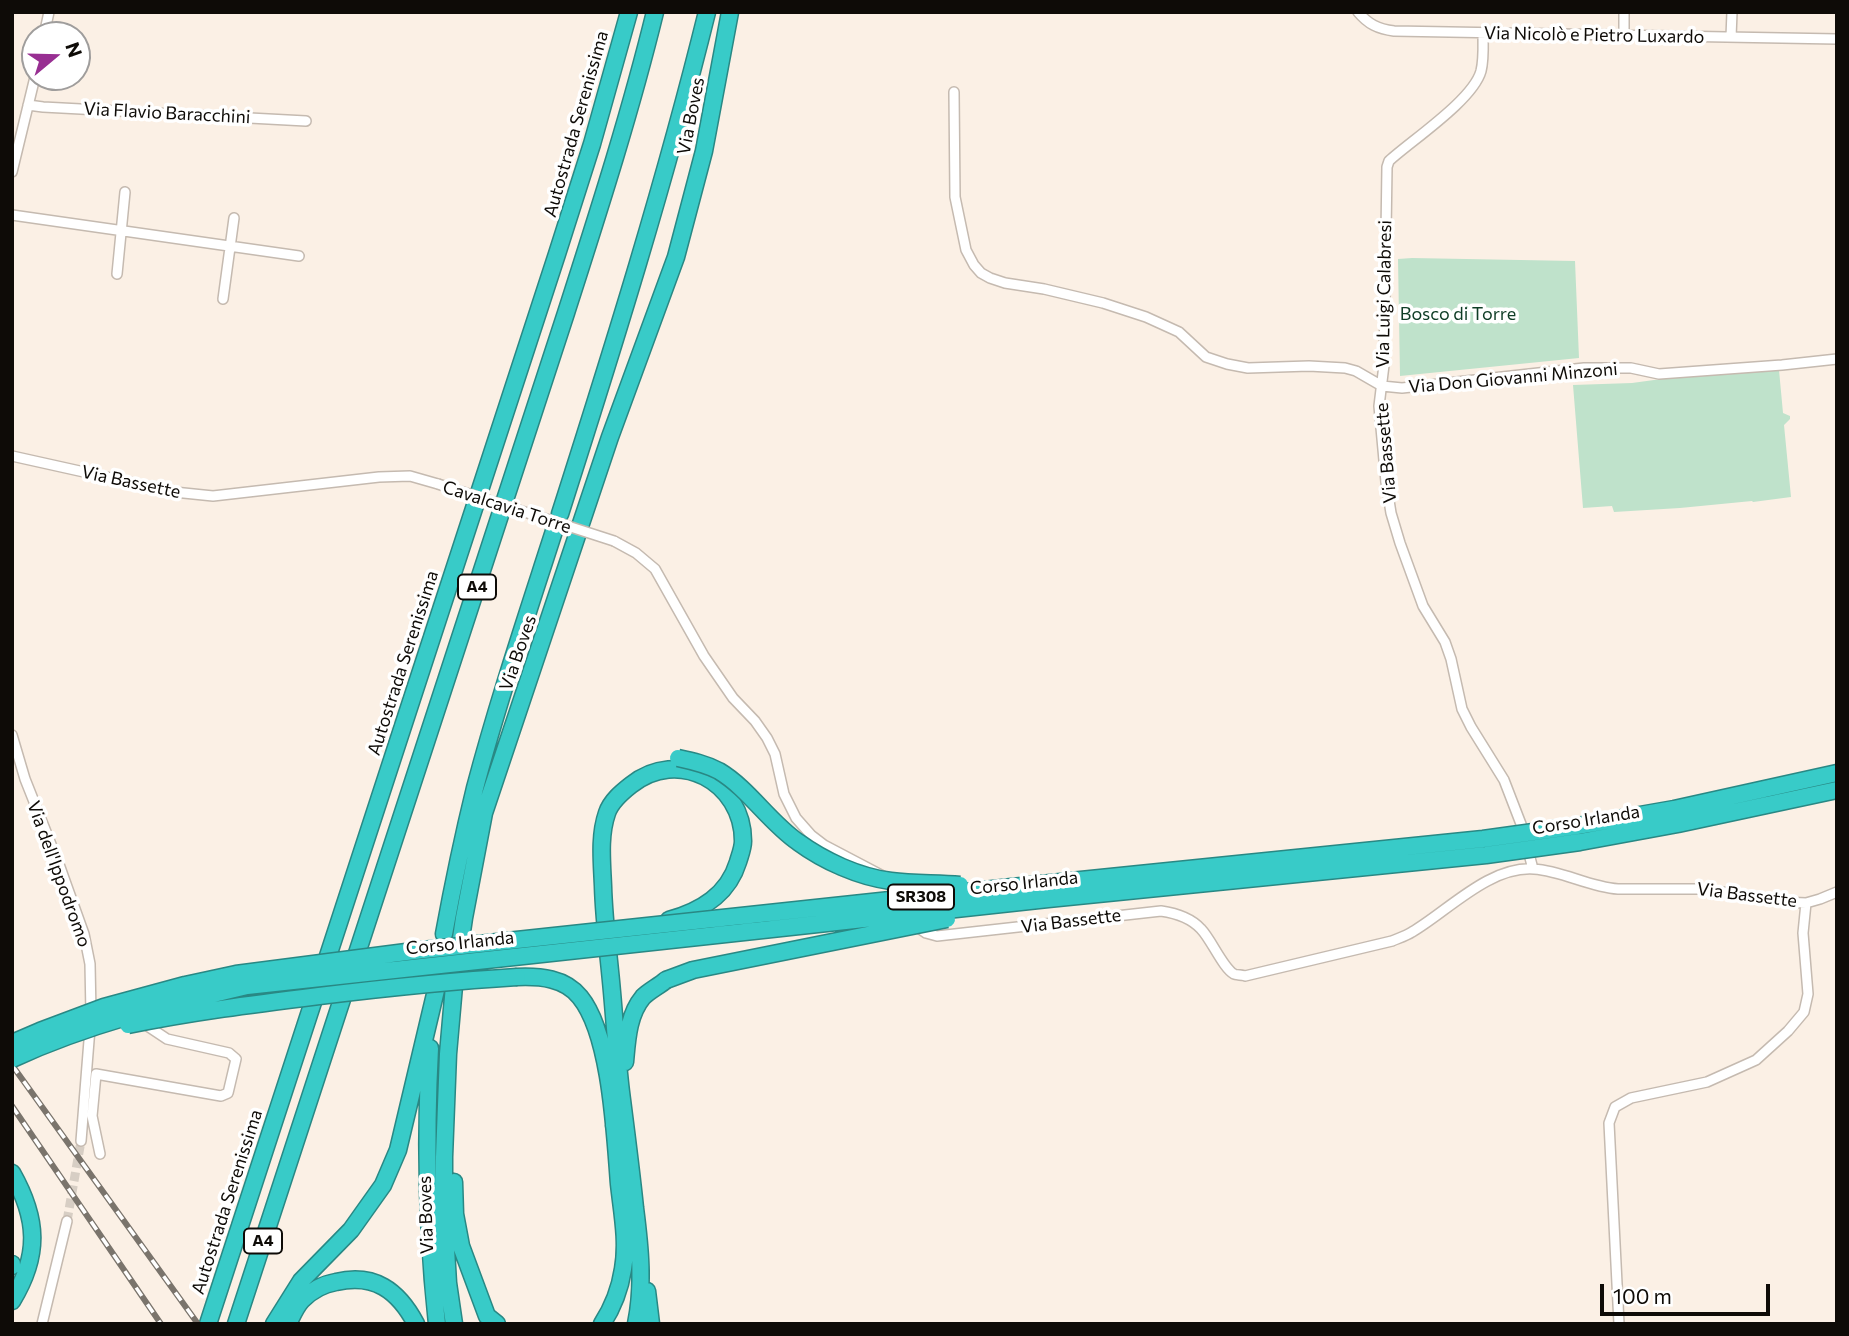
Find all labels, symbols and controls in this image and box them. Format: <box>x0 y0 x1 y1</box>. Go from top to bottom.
north arrow <box>21 21 91 91</box>
street label: Via Nicolò e Pietro Luxardo <box>1484 22 1704 48</box>
street label: Autostrada Serenissima <box>539 28 613 220</box>
text: N <box>61 39 88 60</box>
street label: Via Boves <box>673 75 709 157</box>
street label: Via Flavio Baracchini <box>83 98 251 128</box>
street label: Via Luigi Calabresi <box>1372 220 1396 368</box>
park label: Bosco di Torre <box>1400 303 1516 325</box>
street label: Via Don Giovanni Minzoni <box>1408 358 1618 398</box>
street label: Via Bassette <box>1371 402 1401 504</box>
street label: Via Bassette <box>79 461 183 503</box>
street label: Cavalcavia Torre <box>440 476 574 538</box>
street label: Autostrada Serenissima <box>363 568 443 758</box>
road number: A4 <box>458 574 496 600</box>
street label: Via Boves <box>495 612 541 694</box>
street label: Via dell'Ippodromo <box>23 798 95 950</box>
street label: Corso Irlanda <box>1531 801 1641 839</box>
street label: Corso Irlanda <box>969 867 1079 899</box>
street label: Via Bassette <box>1696 878 1798 912</box>
road number: SR308 <box>888 884 954 909</box>
street label: Via Bassette <box>1020 904 1122 938</box>
street label: Corso Irlanda <box>405 927 515 959</box>
street label: Autostrada Serenissima <box>187 1107 267 1297</box>
street label: Via Boves <box>414 1175 438 1255</box>
road number: A4 <box>244 1228 282 1254</box>
scale bar <box>1604 1270 1774 1314</box>
text: 100 m <box>1613 1283 1672 1308</box>

